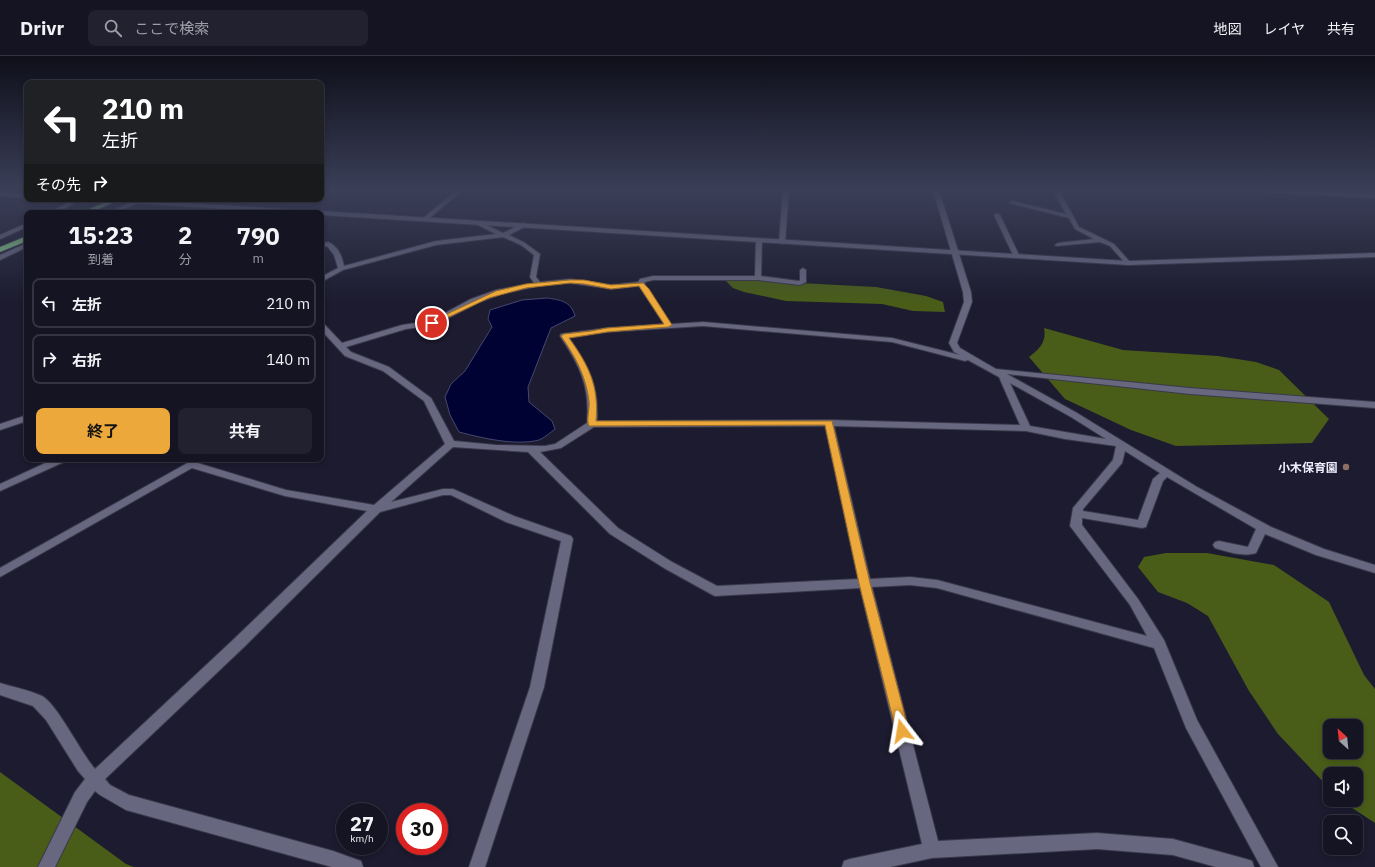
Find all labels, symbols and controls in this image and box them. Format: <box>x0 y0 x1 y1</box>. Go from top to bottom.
search box <box>88 10 368 46</box>
text: Drivr <box>20 16 64 40</box>
icon: search <box>102 17 124 39</box>
text: ここで検索 <box>134 19 209 38</box>
text: 地図 <box>1213 20 1241 38</box>
text: レイヤ <box>1263 20 1305 38</box>
text: 共有 <box>1327 20 1355 38</box>
text: 210 m <box>102 90 184 127</box>
icon: left <box>36 96 88 148</box>
text: 左折 <box>102 129 138 152</box>
icon: right <box>89 172 111 194</box>
text: その先 <box>36 175 81 194</box>
text: 15:23 <box>68 219 134 251</box>
text: 2 <box>178 219 192 251</box>
text: 790 <box>237 220 280 252</box>
text: m <box>252 250 264 267</box>
text: 到着 <box>88 251 114 268</box>
text: 分 <box>179 251 192 268</box>
icon: left <box>38 292 60 314</box>
text: 210 m <box>266 294 310 313</box>
text: 左折 <box>72 295 102 314</box>
pin <box>415 306 449 340</box>
icon: arrive <box>421 312 443 334</box>
icon: right <box>38 348 60 370</box>
text: 140 m <box>266 350 310 369</box>
text: 右折 <box>72 351 102 370</box>
button: 終了 <box>36 408 170 454</box>
button: 共有 <box>178 408 312 454</box>
place label: 小木保育園 <box>1278 460 1338 475</box>
marker: 小木保育園 <box>1341 462 1351 472</box>
position arrow <box>881 710 923 752</box>
north arrow <box>1323 719 1363 759</box>
map controls <box>1323 719 1363 855</box>
button: sound <box>1323 767 1363 807</box>
speed limit sign: 30 <box>396 803 448 855</box>
text: 27 <box>350 810 374 837</box>
button: search <box>1323 815 1363 855</box>
text: km/h <box>350 832 374 845</box>

